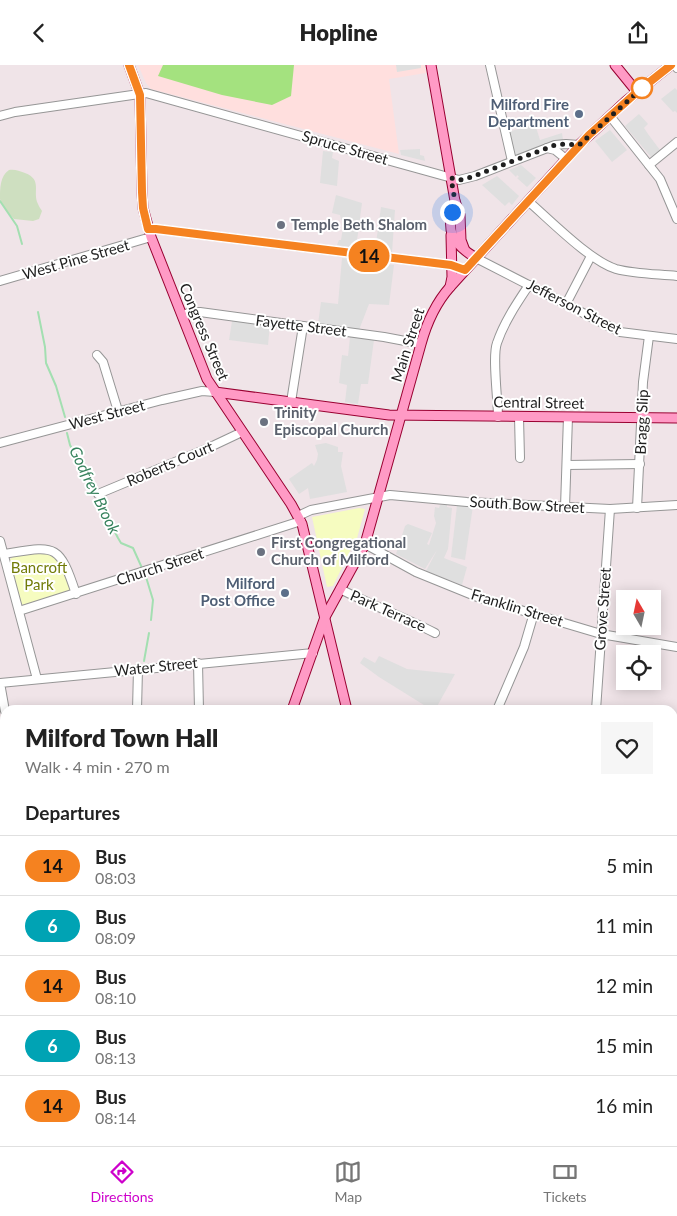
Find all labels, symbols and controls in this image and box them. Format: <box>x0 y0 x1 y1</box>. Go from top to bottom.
icon: back <box>25 19 53 47</box>
text: Hopline <box>299 19 378 46</box>
icon: share <box>624 19 652 47</box>
unlabelled marker <box>631 77 653 99</box>
place label: Milford Fire Department <box>488 95 569 130</box>
marker: Milford Fire Department <box>573 108 585 120</box>
street label: Spruce Street <box>300 126 391 168</box>
your location <box>440 200 465 225</box>
place label: Temple Beth Shalom <box>291 215 427 233</box>
marker: Temple Beth Shalom <box>275 219 287 231</box>
street label: West Pine Street <box>20 235 132 283</box>
line badge: 14 <box>346 240 392 272</box>
text: 14 <box>359 245 379 267</box>
street label: Jefferson Street <box>524 275 625 338</box>
street label: Congress Street <box>176 280 234 384</box>
street label: Main Street <box>387 305 428 384</box>
street label: Fayette Street <box>255 310 348 340</box>
street label: Bragg Slip <box>631 389 651 455</box>
street label: Central Street <box>493 392 585 412</box>
street label: West Street <box>67 395 147 433</box>
place label: Trinity Episcopal Church <box>274 403 389 438</box>
marker: Trinity Episcopal Church <box>258 416 270 428</box>
street label: Roberts Court <box>124 436 216 489</box>
water label: Godfrey Brook <box>66 443 125 537</box>
street label: South Bow Street <box>469 492 586 516</box>
place label: First Congregational Church of Milford <box>271 533 406 568</box>
street label: Church Street <box>114 543 206 589</box>
marker: First Congregational Church of Milford <box>255 546 267 558</box>
park label: Bancroft Park <box>11 558 68 593</box>
street label: Grove Street <box>590 566 614 651</box>
place label: Milford Post Office <box>201 574 275 609</box>
street label: Franklin Street <box>469 584 566 630</box>
street label: Park Terrace <box>348 585 429 635</box>
marker: Milford Post Office <box>279 587 291 599</box>
north arrow <box>616 590 661 635</box>
map controls <box>616 590 661 690</box>
button: locate <box>616 645 661 690</box>
street label: Water Street <box>113 653 199 679</box>
button: heart <box>601 722 653 774</box>
text: Milford Town Hall <box>25 723 218 752</box>
text: Walk · 4 min · 270 m <box>25 757 170 776</box>
text: Departures <box>25 801 120 824</box>
text: Bus <box>95 845 126 868</box>
text: 5 min <box>606 854 653 877</box>
text: 14 <box>42 855 63 877</box>
text: 08:03 <box>95 868 136 887</box>
text: Bus <box>95 905 126 928</box>
text: 11 min <box>595 914 653 937</box>
text: 6 <box>47 915 58 937</box>
text: 08:09 <box>95 928 136 947</box>
text: Bus <box>95 965 126 988</box>
text: 12 min <box>595 974 653 997</box>
text: 14 <box>42 975 63 997</box>
text: 08:10 <box>95 988 136 1007</box>
text: Bus <box>95 1025 126 1048</box>
text: 15 min <box>595 1034 653 1057</box>
text: 6 <box>47 1035 58 1057</box>
text: 08:13 <box>95 1048 136 1067</box>
text: Bus <box>95 1085 126 1108</box>
text: 16 min <box>595 1094 653 1117</box>
text: 14 <box>42 1095 63 1117</box>
text: 08:14 <box>95 1108 136 1127</box>
tab: Directions <box>90 1158 154 1205</box>
tab: Map <box>334 1158 362 1205</box>
tab: Tickets <box>543 1158 587 1205</box>

